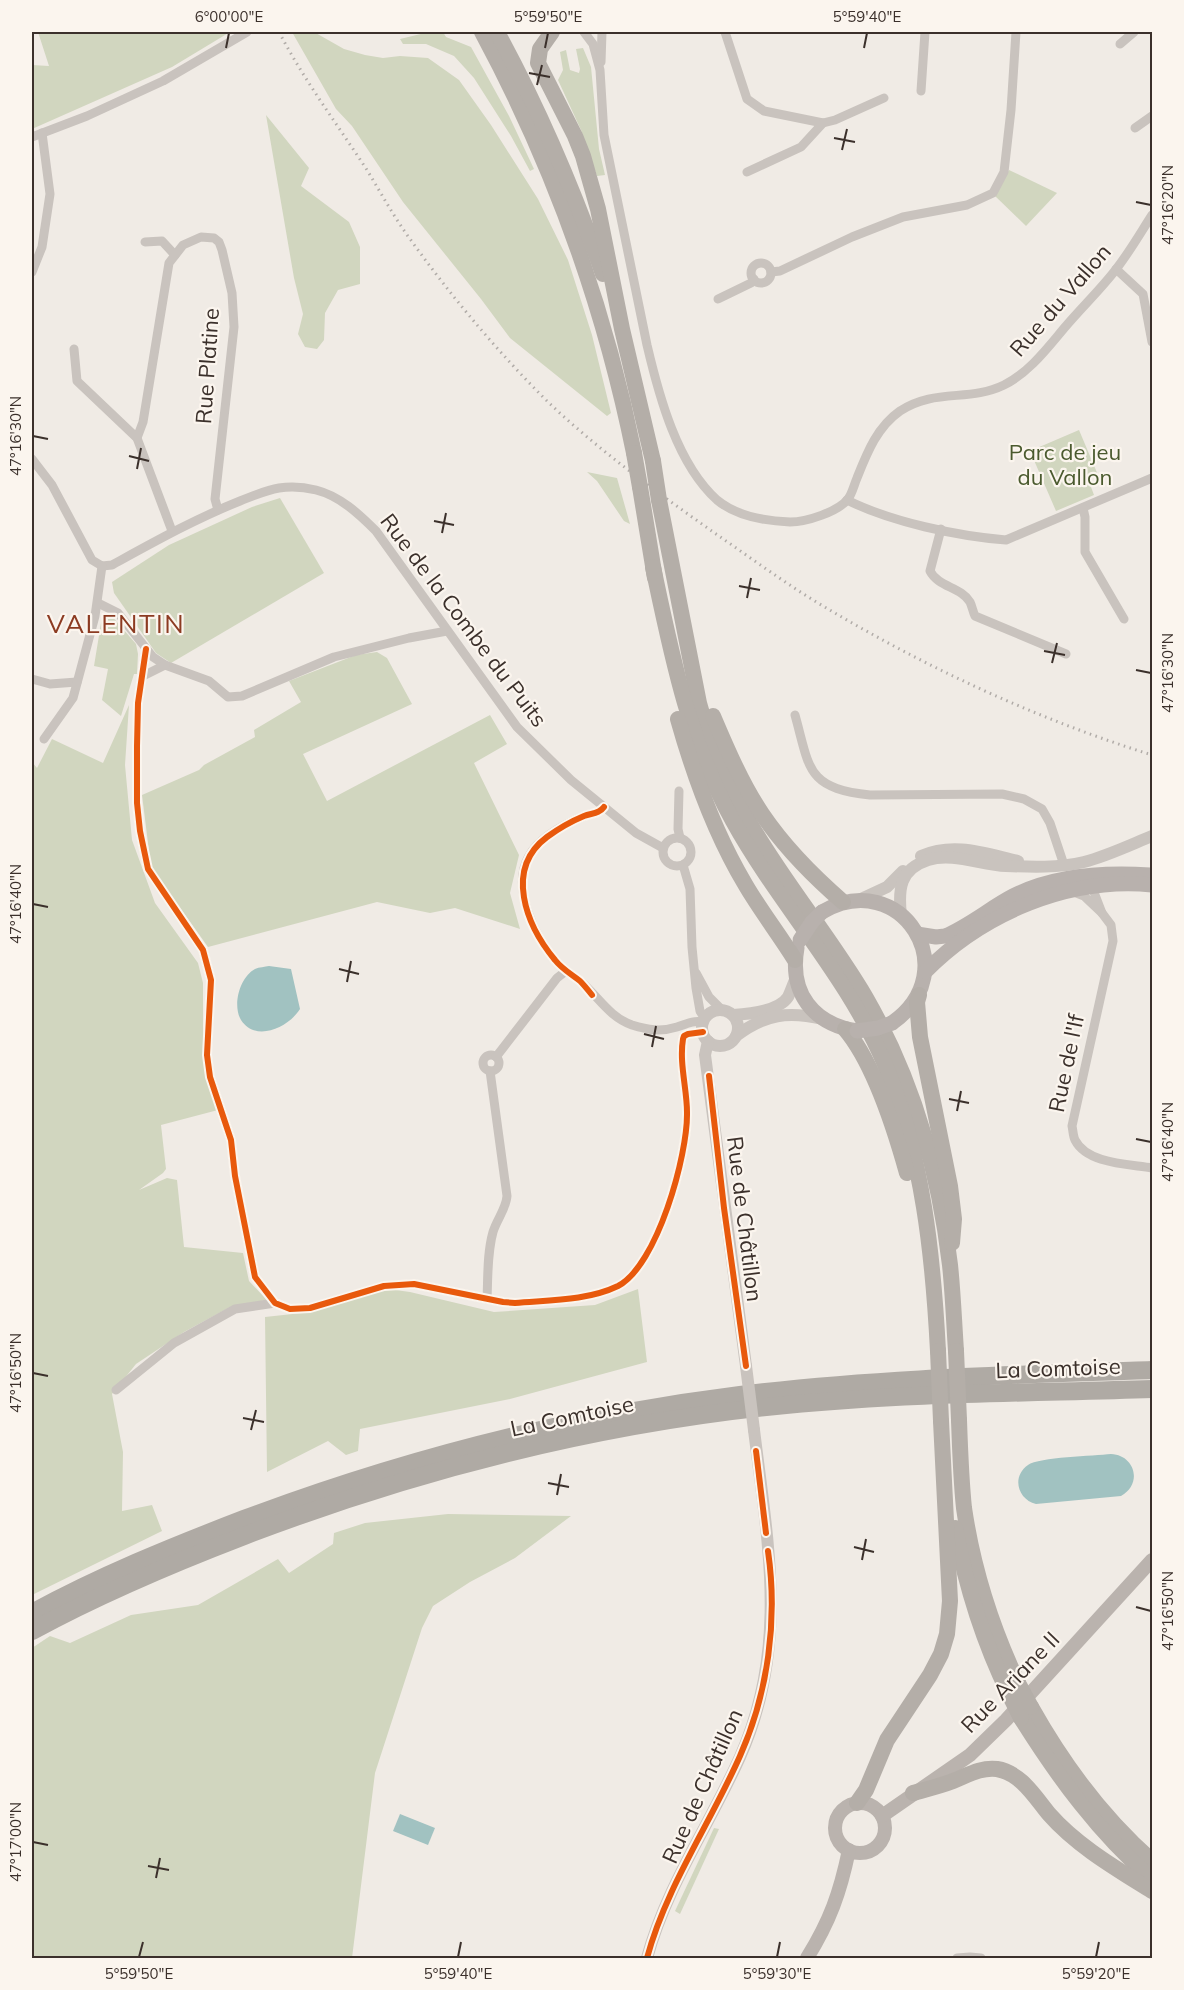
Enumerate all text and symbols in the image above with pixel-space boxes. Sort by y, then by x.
text: 6°00'00"E [195,7,263,26]
text: 5°59'50"E [514,7,582,26]
text: 5°59'40"E [833,7,901,26]
text: 47°16'20"N [1158,165,1177,245]
street label: Rue du Vallon [1003,238,1117,362]
street label: Rue Platine [189,307,225,425]
text: 47°16'30"N [6,396,25,476]
park label: Parc de jeu du Vallon [1009,438,1121,491]
street label: Rue de la Combe du Puits [375,508,553,732]
district label: VALENTIN [47,607,185,640]
text: 47°16'30"N [1158,633,1177,713]
text: 47°16'40"N [6,864,25,944]
street label: Rue de l'If [1042,1011,1090,1115]
text: 47°16'40"N [1158,1102,1177,1182]
street label: Rue de Châtillon [721,1135,769,1303]
text: 47°16'50"N [6,1333,25,1413]
street label: La Comtoise [995,1352,1121,1384]
street label: La Comtoise [508,1389,636,1443]
text: 47°16'50"N [1158,1571,1177,1651]
street label: Rue Ariane II [955,1625,1065,1739]
street label: Rue de Châtillon [655,1704,749,1868]
text: 47°17'00"N [6,1802,25,1882]
text: 5°59'50"E [105,1964,173,1983]
text: 5°59'40"E [424,1964,492,1983]
text: 5°59'30"E [743,1964,811,1983]
text: 5°59'20"E [1062,1964,1130,1983]

